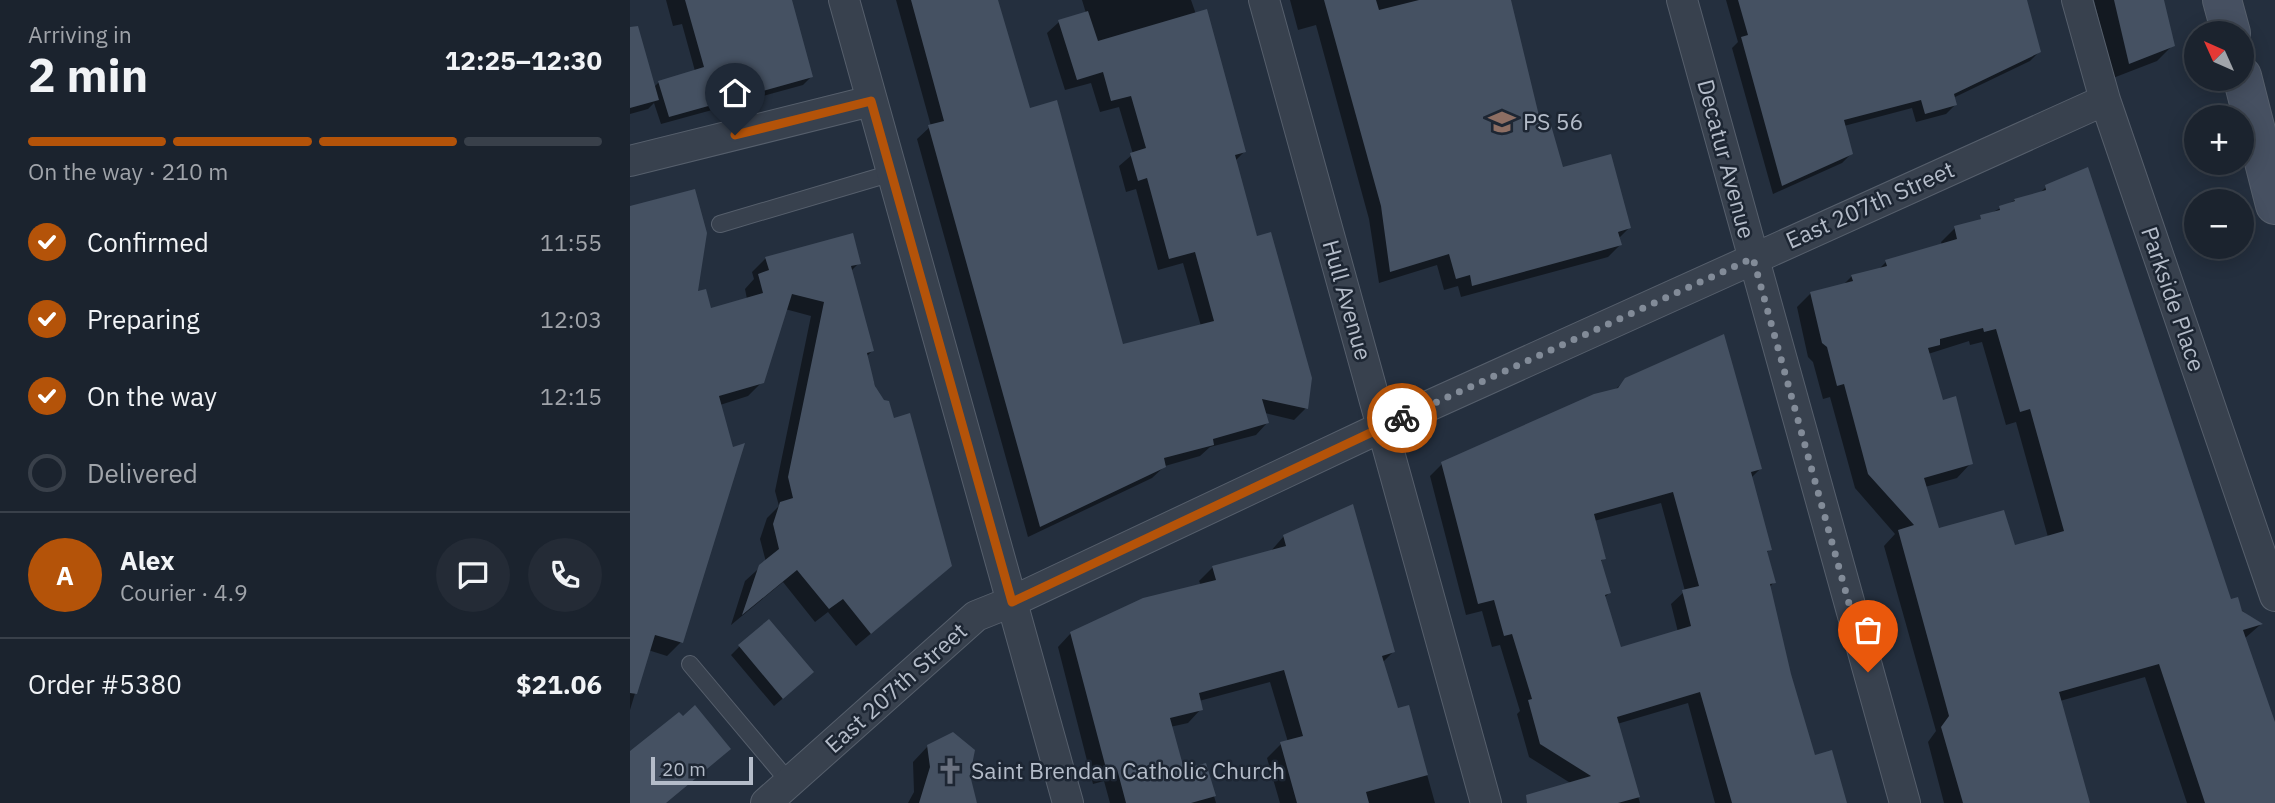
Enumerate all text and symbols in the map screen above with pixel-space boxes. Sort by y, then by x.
text: Arriving in [28,19,132,49]
north arrow [2184,21,2254,91]
map controls [2184,21,2254,259]
text: 12:25–12:30 [445,43,602,77]
text: 2 min [28,45,148,105]
pin [705,63,765,135]
icon: home [716,74,754,112]
street label: Decatur Avenue [1691,76,1763,242]
button: + [2184,105,2254,175]
place label: PS 56 [1523,106,1583,136]
school or university icon: PS 56 [1487,107,1517,137]
street label: East 207th Street [1781,154,1959,255]
text: On the way · 210 m [28,156,228,186]
button: − [2184,189,2254,259]
street label: Parkside Place [2135,222,2213,375]
icon: check [28,223,66,261]
text: Confirmed [87,225,209,259]
text: 11:55 [540,227,602,257]
street label: Hull Avenue [1316,236,1379,363]
icon: check [28,300,66,338]
text: Preparing [87,302,200,336]
text: 12:03 [540,304,602,334]
icon: check [28,377,66,415]
text: On the way [87,379,217,413]
text: 12:15 [540,381,602,411]
courier [1367,383,1437,453]
icon: bike [1383,399,1421,437]
text: Delivered [87,456,198,490]
button: chat [436,538,510,612]
button: phone [528,538,602,612]
text: Alex [120,543,174,577]
text: A [56,558,74,592]
text: Courier · 4.9 [120,577,248,607]
pin [1838,600,1898,672]
icon: bag [1849,611,1887,649]
street label: East 207th Street [818,615,973,759]
text: Order #5380 [28,667,182,701]
text: $21.06 [516,667,602,701]
scale bar [651,754,752,786]
place label: Saint Brendan Catholic Church [971,755,1285,785]
church icon: Saint Brendan Catholic Church [935,756,965,786]
text: 20 m [662,757,706,781]

